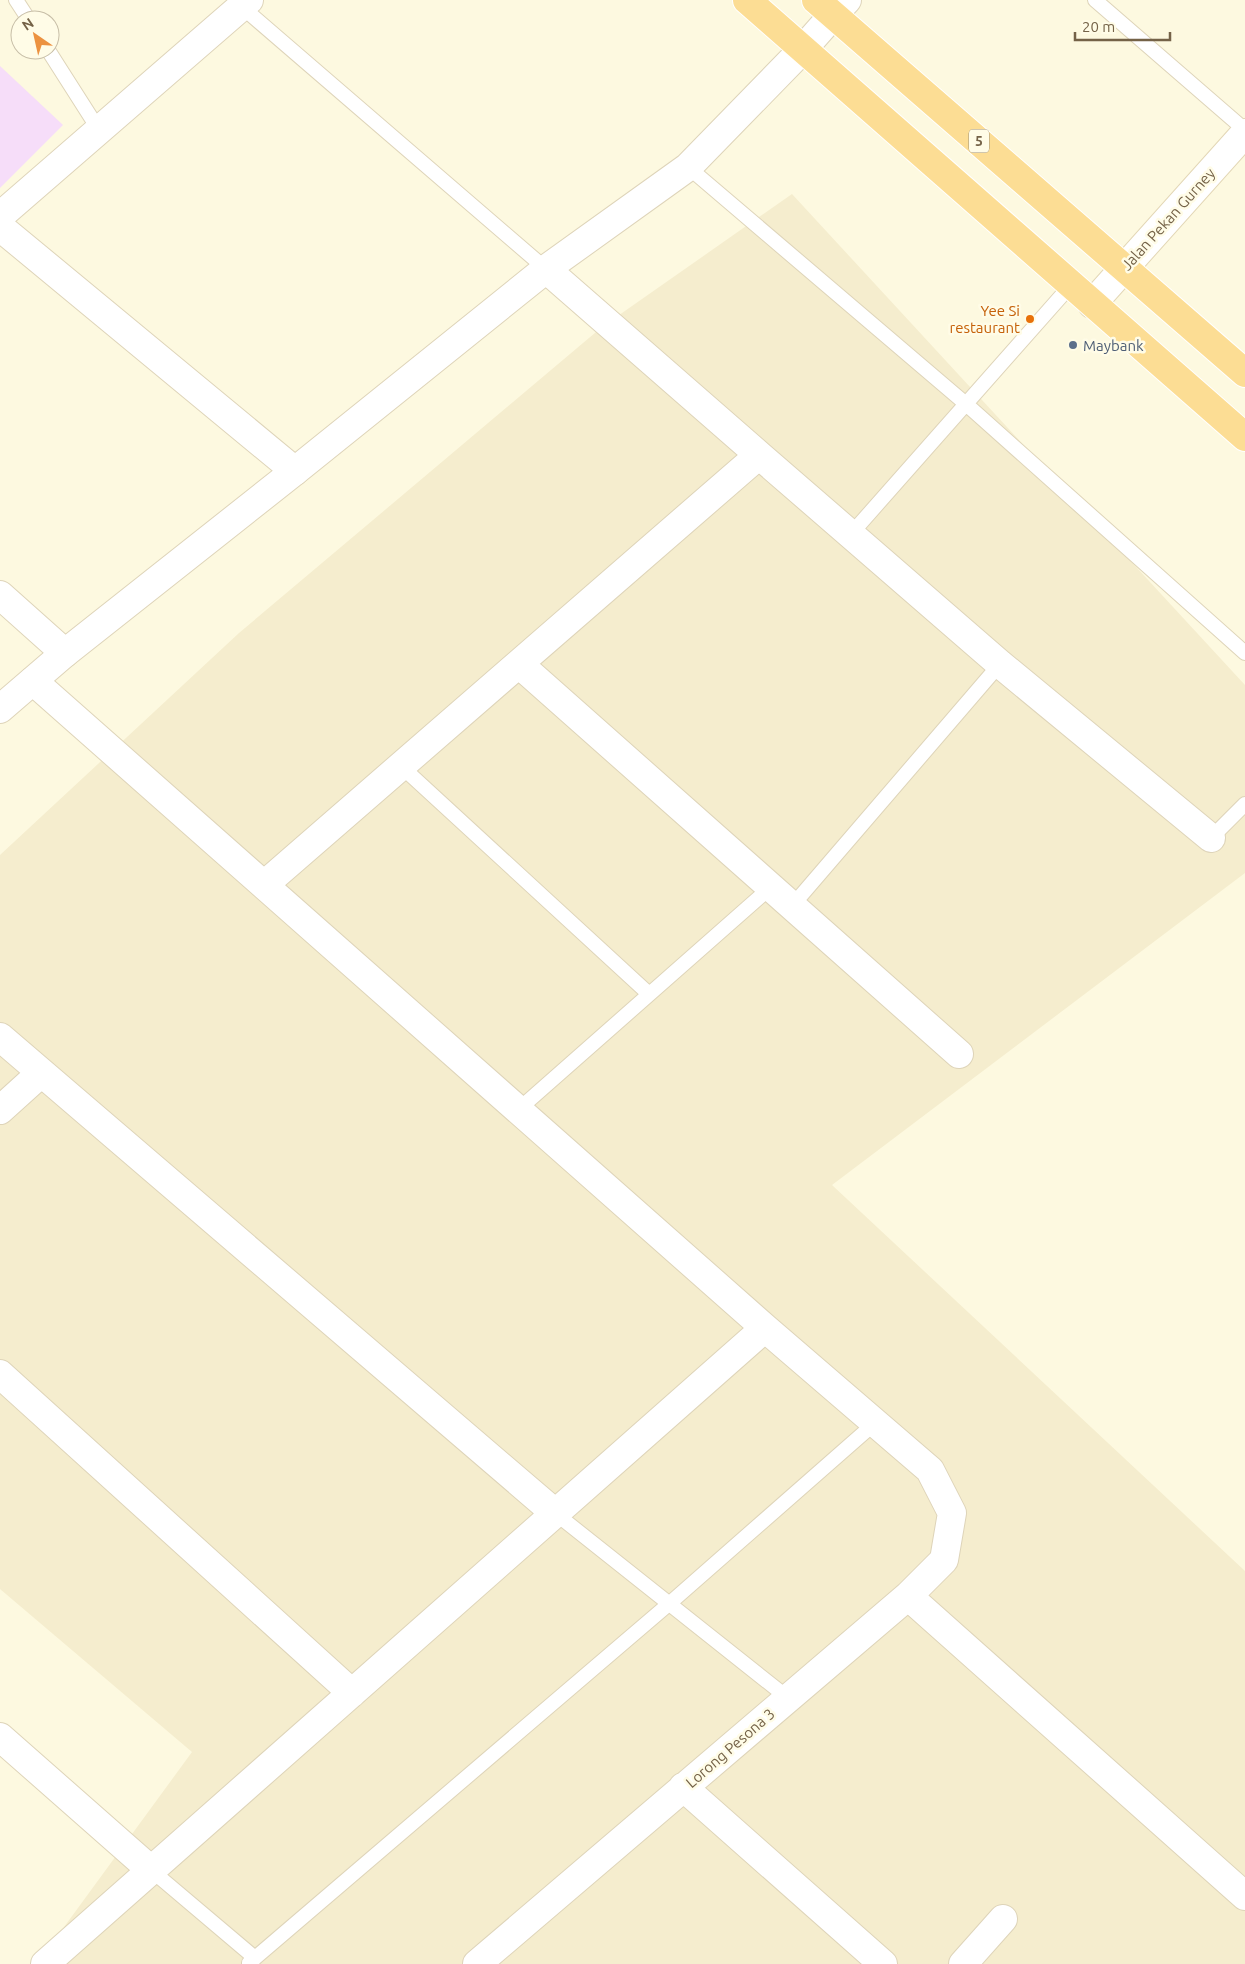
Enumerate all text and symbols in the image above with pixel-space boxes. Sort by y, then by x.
north arrow [10,10,60,60]
scale bar [1075,10,1170,42]
text: N [19,15,37,34]
text: 20 m [1082,18,1115,35]
road number: 5 [969,130,989,152]
street label: Jalan Pekan Gurney [1118,165,1218,273]
place label: Yee Si restaurant [950,302,1020,336]
marker: Yee Si restaurant [1024,313,1036,325]
place label: Maybank [1083,337,1144,354]
marker: Maybank [1067,339,1079,351]
street label: Lorong Pesona 3 [682,1705,778,1791]

